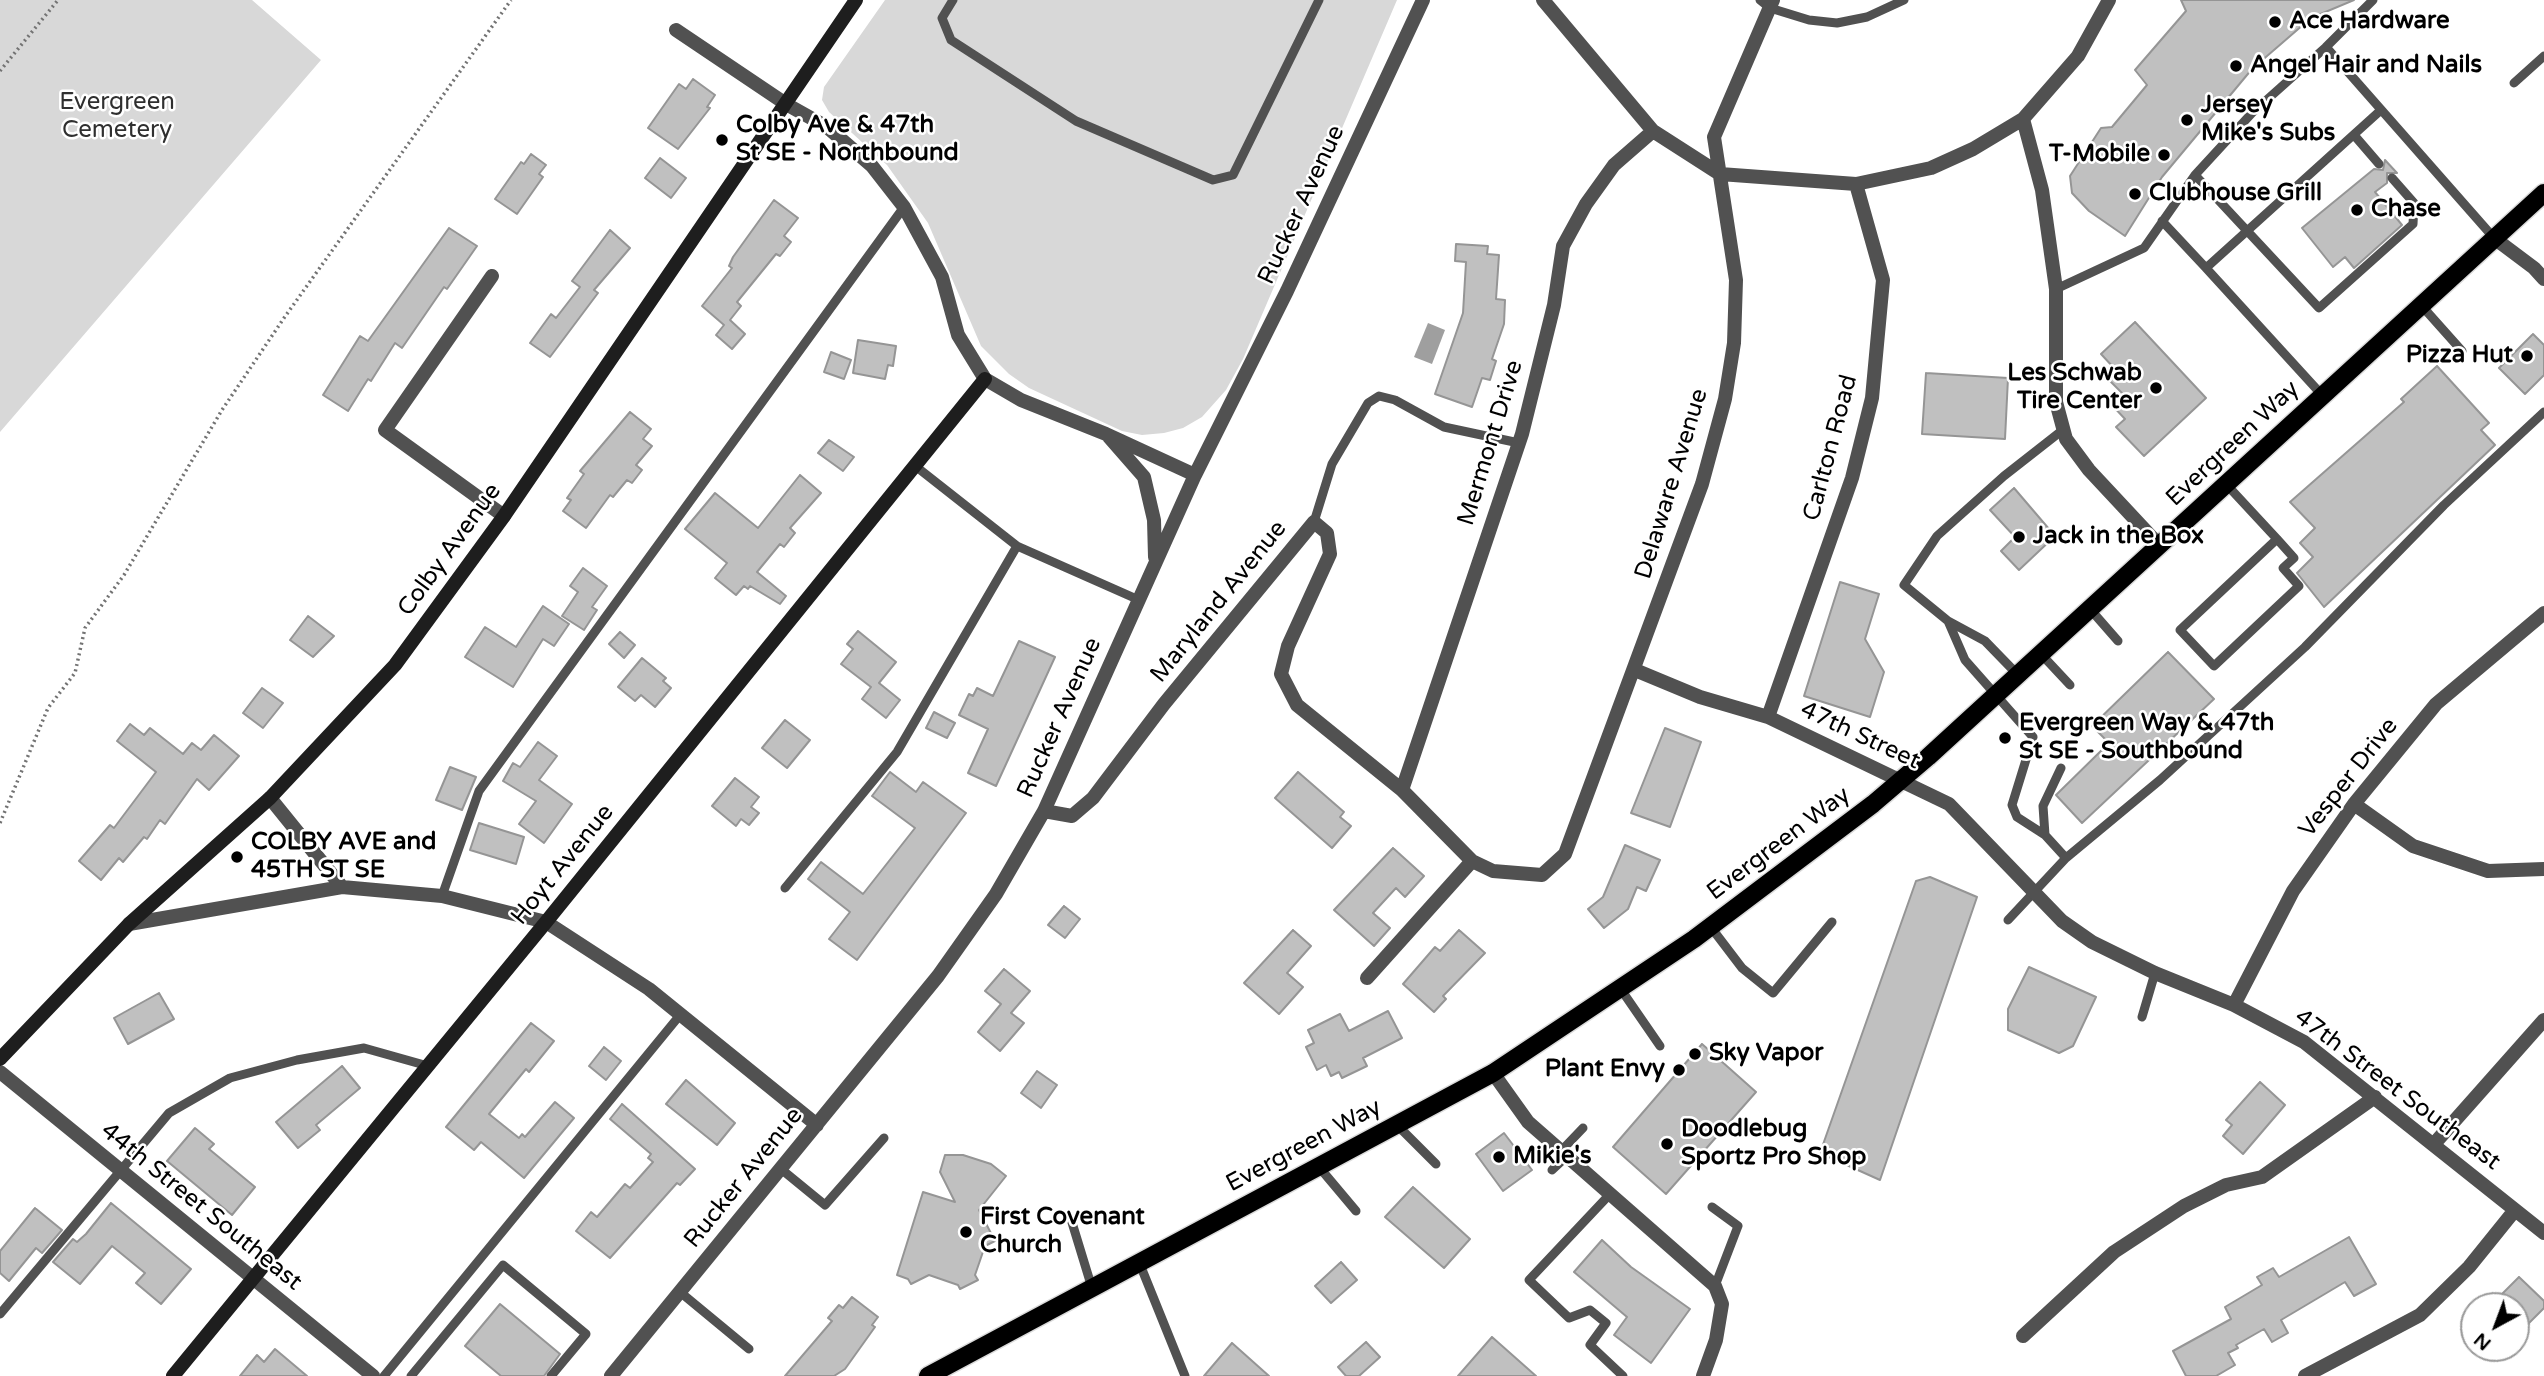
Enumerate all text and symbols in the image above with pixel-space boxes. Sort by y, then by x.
place label: Ace Hardware [2289,8,2449,36]
marker: Ace Hardware [2267,14,2283,30]
place label: Angel Hair and Nails [2250,52,2482,80]
marker: Angel Hair and Nails [2228,58,2244,74]
park label: Evergreen Cemetery [59,89,175,145]
place label: Jersey Mike's Subs [2201,92,2335,148]
place label: Colby Ave & 47th St SE - Northbound [736,112,959,168]
marker: Jersey Mike's Subs [2179,112,2195,128]
street label: Rucker Avenue [1253,121,1351,289]
marker: Colby Ave & 47th St SE - Northbound [714,132,730,148]
place label: T-Mobile [2049,141,2150,169]
marker: T-Mobile [2156,147,2172,163]
place label: Clubhouse Grill [2149,180,2322,208]
marker: Clubhouse Grill [2127,186,2143,202]
place label: Chase [2371,196,2441,224]
marker: Chase [2349,202,2365,218]
place label: Pizza Hut [2406,342,2513,370]
marker: Pizza Hut [2519,348,2535,364]
street label: Mermont Drive [1452,357,1530,529]
place label: Les Schwab Tire Center [2007,360,2142,416]
street label: Carlton Road [1798,372,1864,524]
street label: Evergreen Way [2161,375,2305,513]
marker: Les Schwab Tire Center [2148,380,2164,396]
street label: Delaware Avenue [1629,385,1715,583]
street label: Colby Avenue [392,478,508,622]
street label: Maryland Avenue [1145,515,1293,689]
place label: Jack in the Box [2033,523,2204,551]
marker: Jack in the Box [2011,529,2027,545]
street label: Rucker Avenue [1012,633,1108,803]
street label: 47th Street [1796,696,1924,776]
place label: Evergreen Way & 47th St SE - Southbound [2019,710,2274,766]
street label: Vesper Drive [2293,713,2405,843]
marker: Evergreen Way & 47th St SE - Southbound [1997,730,2013,746]
street label: Evergreen Way [1702,781,1856,907]
street label: Hoyt Avenue [506,799,620,931]
place label: COLBY AVE and 45TH ST SE [251,829,436,885]
marker: COLBY AVE and 45TH ST SE [229,849,245,865]
street label: 47th Street Southeast [2288,1003,2506,1177]
place label: Sky Vapor [1709,1040,1824,1068]
marker: Sky Vapor [1687,1046,1703,1062]
place label: Plant Envy [1545,1056,1665,1084]
marker: Plant Envy [1671,1062,1687,1078]
street label: Evergreen Way [1222,1093,1386,1199]
street label: Rucker Avenue [679,1102,809,1254]
place label: Doodlebug Sportz Pro Shop [1681,1116,1866,1172]
street label: 44th Street Southeast [95,1117,307,1297]
marker: Doodlebug Sportz Pro Shop [1659,1136,1675,1152]
place label: Mikie's [1513,1143,1591,1171]
marker: Mikie's [1491,1149,1507,1165]
place label: First Covenant Church [980,1204,1145,1260]
marker: First Covenant Church [958,1224,974,1240]
north arrow [2460,1292,2530,1362]
text: N [2470,1328,2496,1355]

